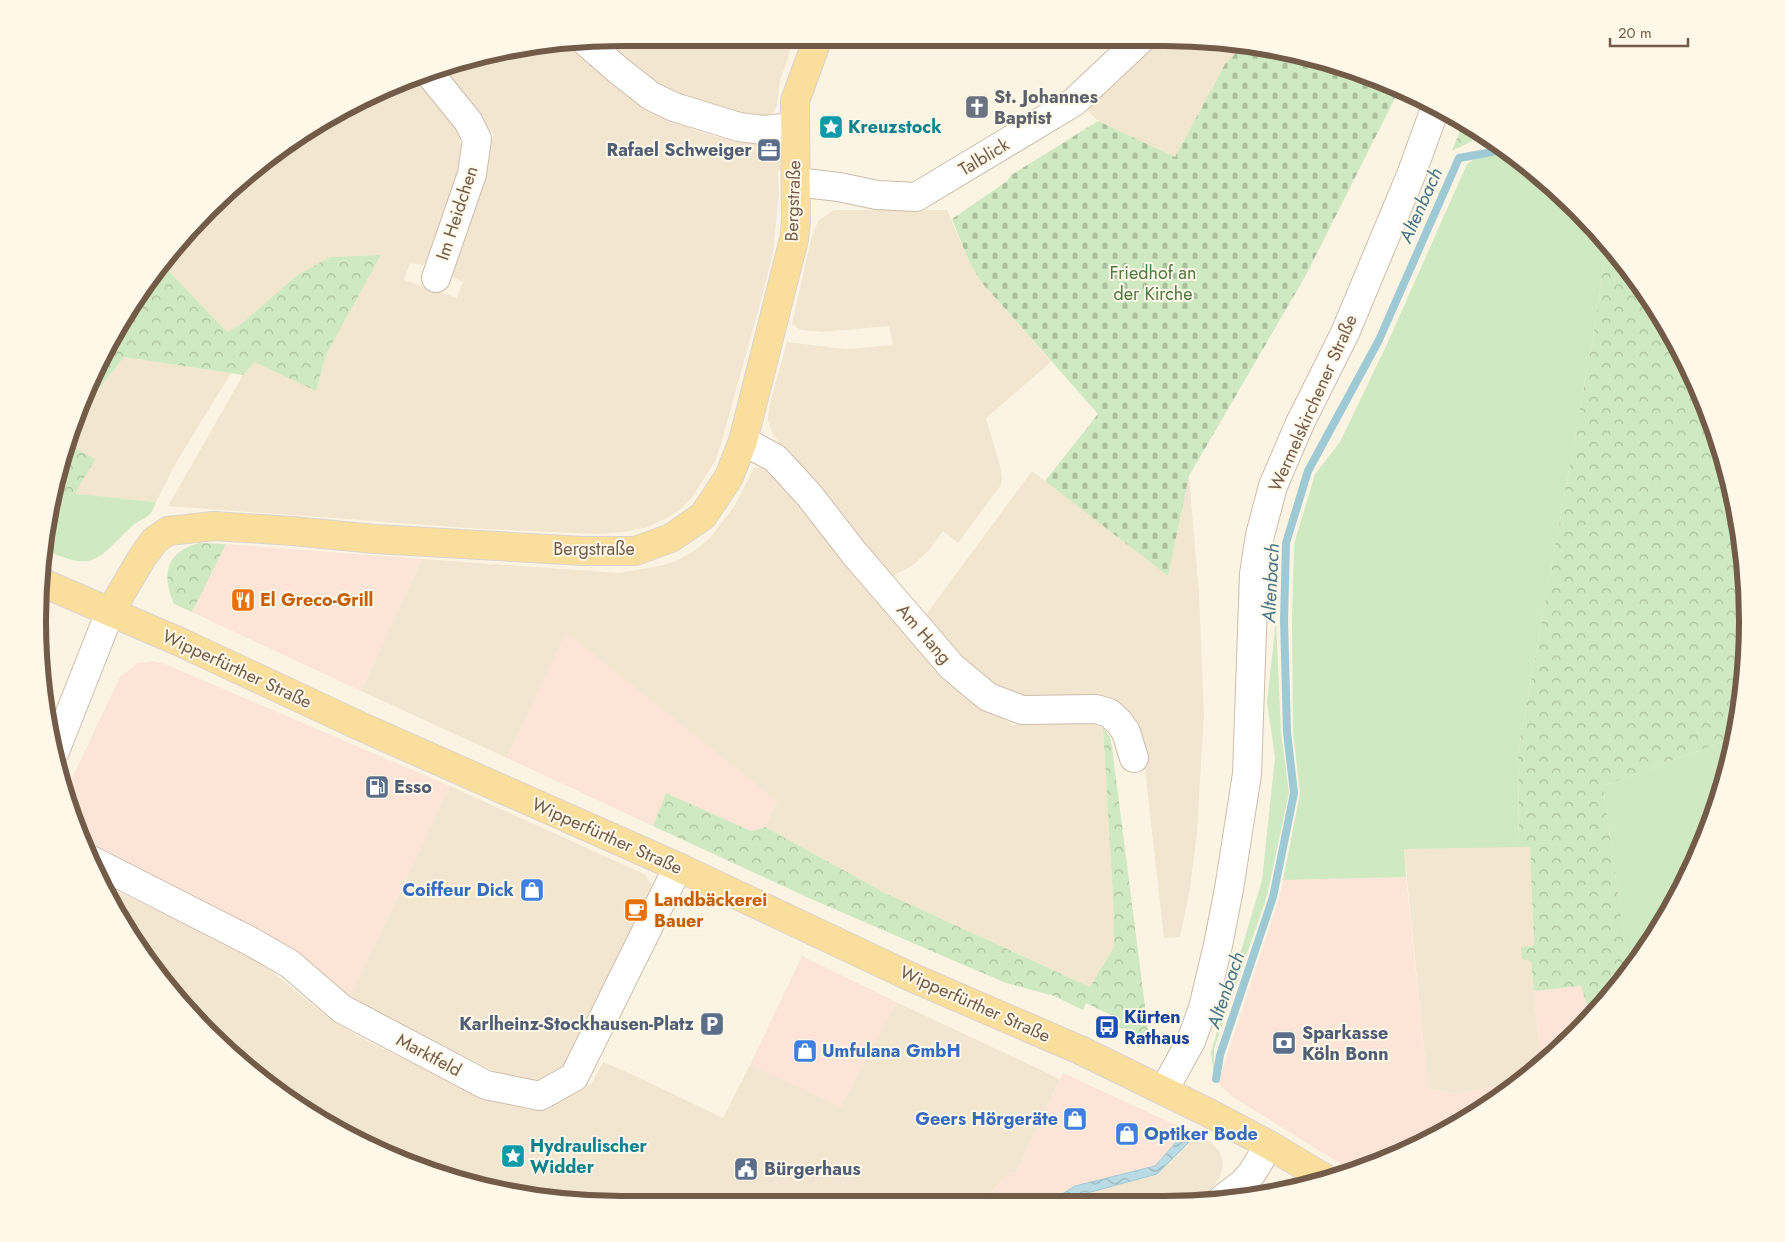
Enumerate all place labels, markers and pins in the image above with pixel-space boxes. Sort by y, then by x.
place label: St. Johannes Baptist [994,84,1098,131]
church icon: St. Johannes Baptist [964,94,990,120]
place icon: Kreuzstock [818,114,844,140]
place label: Kreuzstock [848,114,942,140]
place label: Rafael Schweiger [606,137,753,163]
office icon: Rafael Schweiger [756,137,782,163]
restaurant icon: El Greco-Grill [230,587,256,613]
place label: El Greco-Grill [260,587,373,613]
fuel station icon: Esso [364,774,390,800]
place label: Esso [394,774,432,800]
place label: Coiffeur Dick [403,877,515,903]
shop icon: Coiffeur Dick [519,877,545,903]
place label: Landbäckerei Bauer [654,887,767,934]
cafe icon: Landbäckerei Bauer [623,897,649,923]
place label: Kürten Rathaus [1124,1004,1190,1051]
place label: Karlheinz-Stockhausen-Platz [459,1011,695,1037]
parking icon: Karlheinz-Stockhausen-Platz [699,1011,725,1037]
bus stop icon: Kürten Rathaus [1094,1014,1120,1040]
place label: Sparkasse Köln Bonn [1302,1020,1389,1067]
bank icon: Sparkasse Köln Bonn [1271,1030,1297,1056]
shop icon: Umfulana GmbH [792,1038,818,1064]
place label: Umfulana GmbH [822,1038,961,1064]
place label: Geers Hörgeräte [915,1106,1058,1132]
shop icon: Geers Hörgeräte [1062,1106,1088,1132]
shop icon: Optiker Bode [1114,1121,1140,1147]
place label: Optiker Bode [1144,1121,1258,1147]
place label: Hydraulischer Widder [530,1133,648,1180]
place icon: Hydraulischer Widder [500,1143,526,1169]
public building icon: Bürgerhaus [733,1156,759,1182]
place label: Bürgerhaus [764,1156,861,1182]

